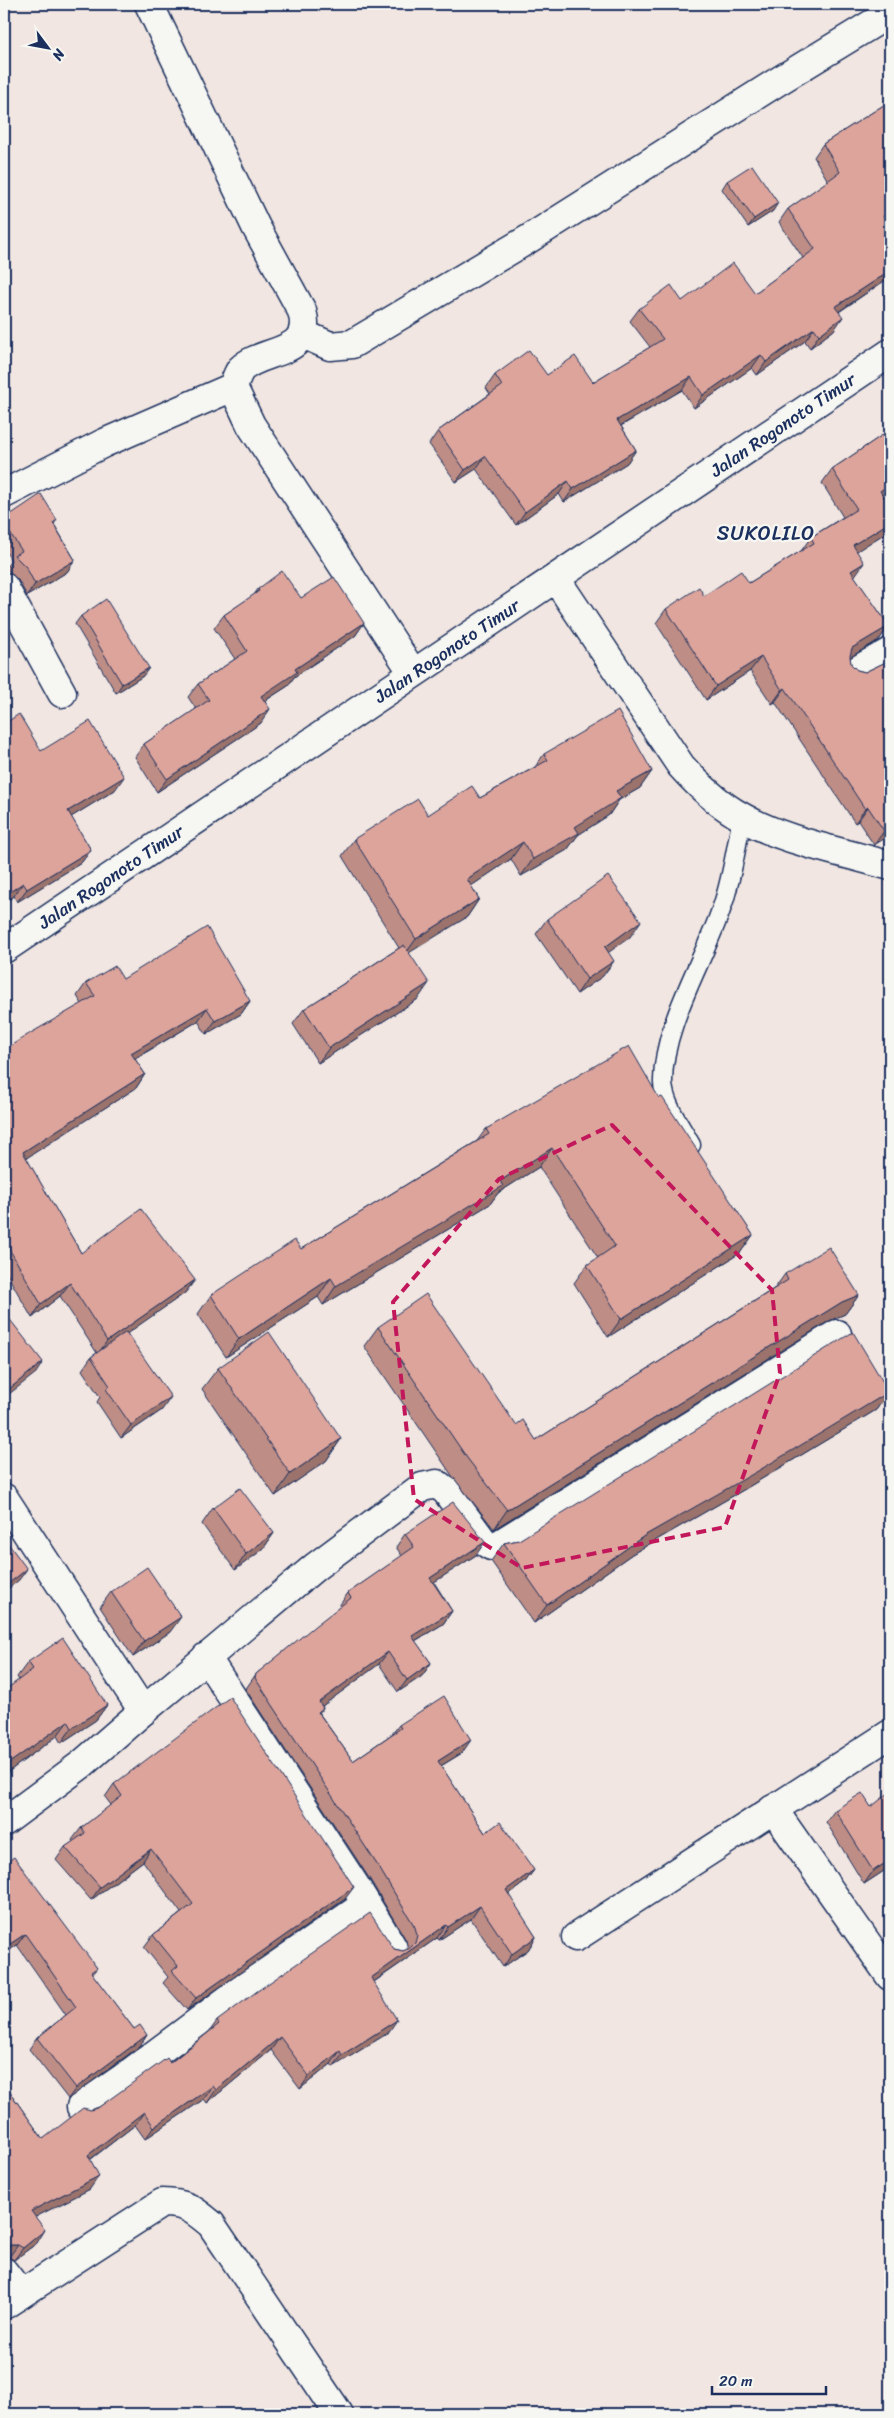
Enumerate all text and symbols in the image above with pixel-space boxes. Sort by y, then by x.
north arrow [22,22,72,72]
text: N [45,43,72,66]
street label: Jalan Rogonoto Timur [703,363,864,486]
district label: SUKOLILO [717,516,815,551]
street label: Jalan Rogonoto Timur [367,589,528,712]
street label: Jalan Rogonoto Timur [31,815,192,938]
scale bar [712,2363,825,2395]
text: 20 m [719,2368,753,2394]

